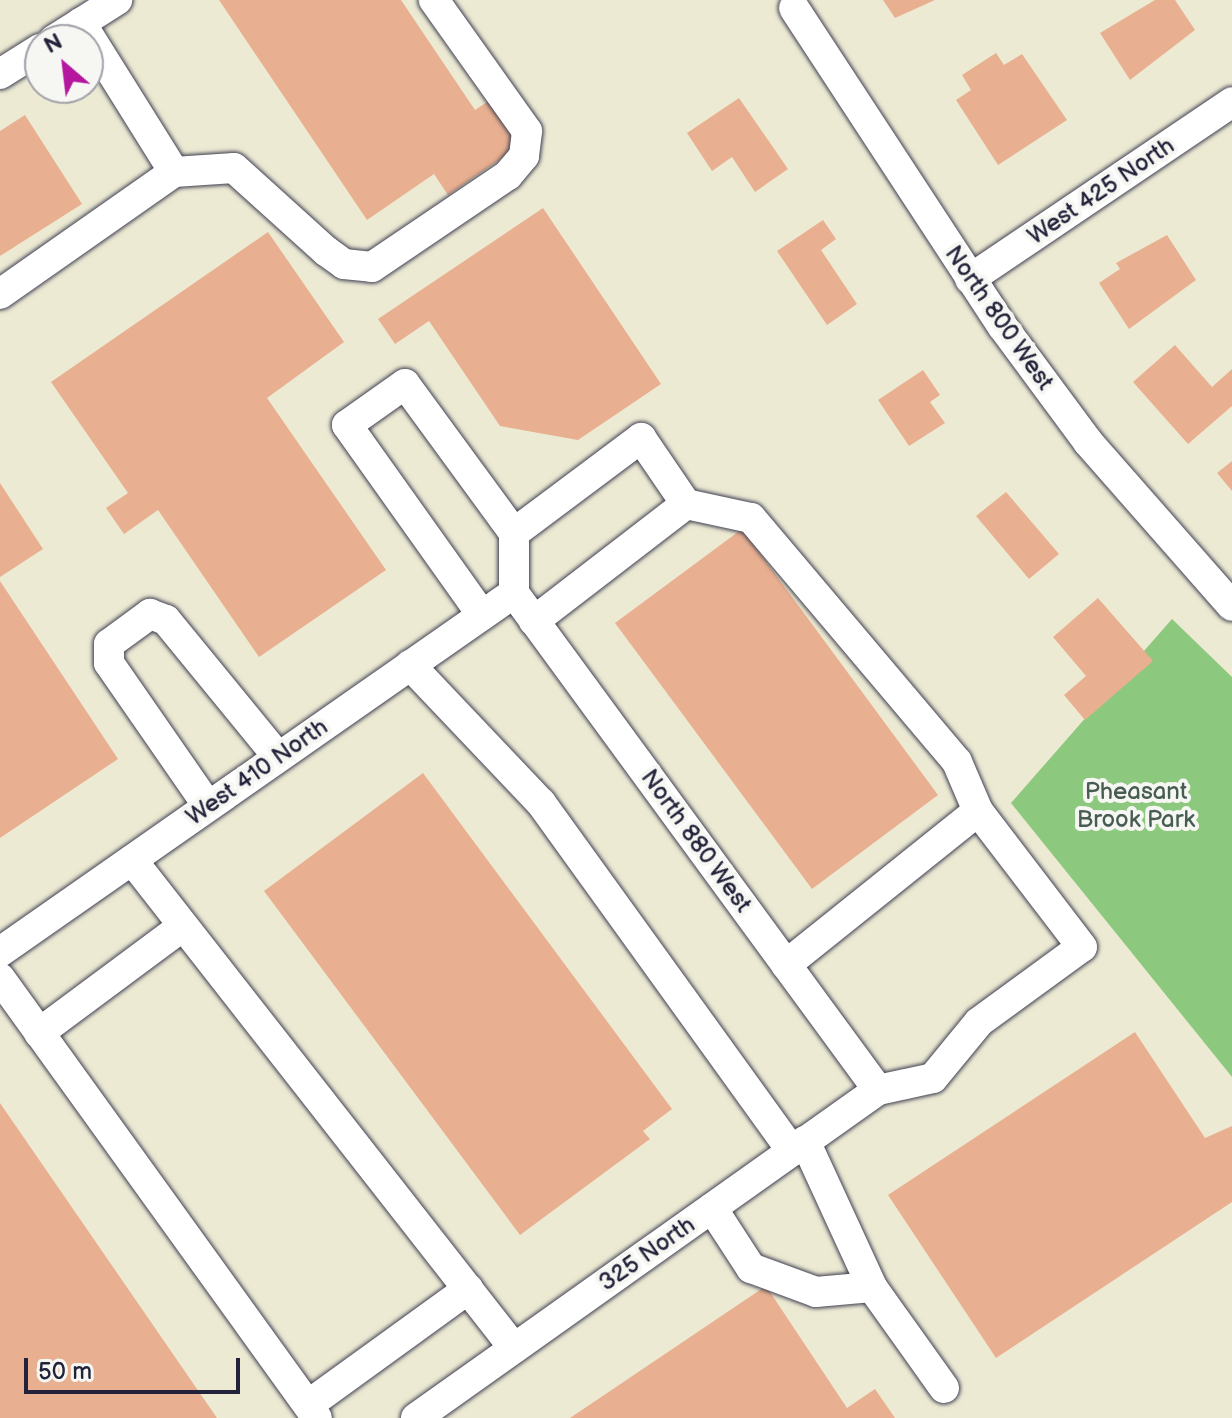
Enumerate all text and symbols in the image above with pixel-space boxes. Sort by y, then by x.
north arrow [24,24,104,104]
text: N [40,28,67,60]
street label: West 425 North [1022,131,1180,251]
street label: North 800 West [938,240,1060,396]
street label: West 410 North [181,713,333,831]
street label: North 880 West [634,764,758,918]
park label: Pheasant Brook Park [1077,778,1195,834]
street label: 325 North [594,1211,700,1297]
scale bar [28,1342,244,1392]
text: 50 m [38,1357,92,1386]

